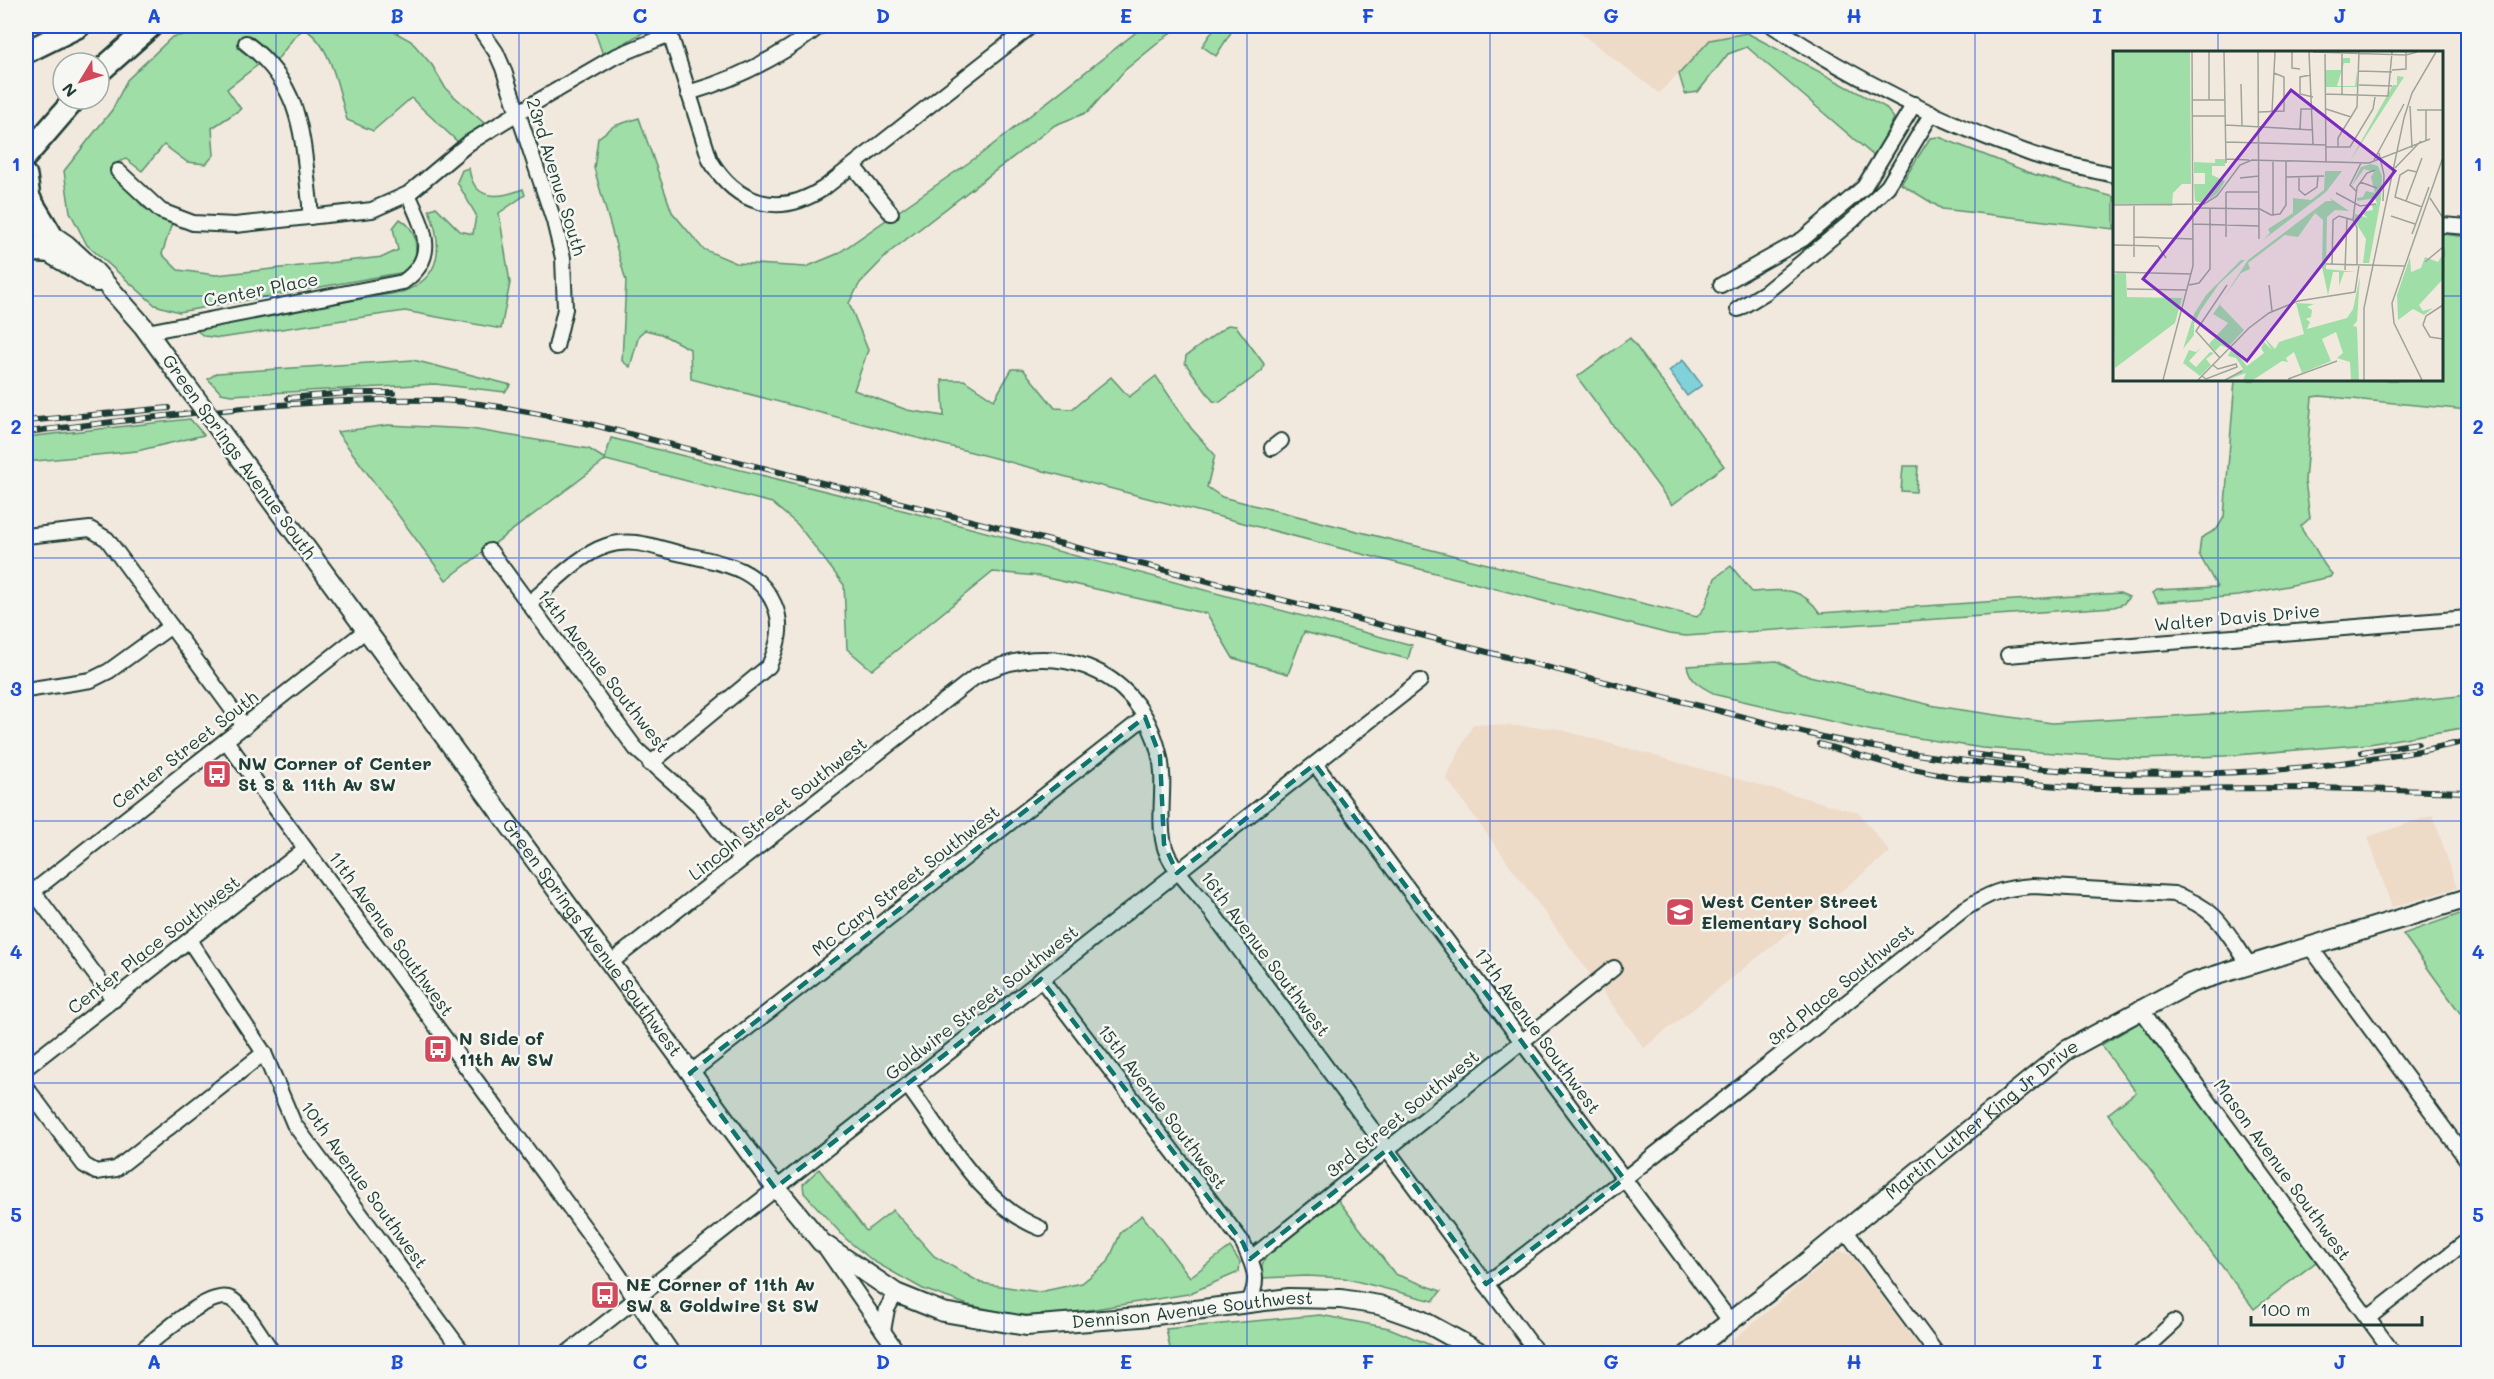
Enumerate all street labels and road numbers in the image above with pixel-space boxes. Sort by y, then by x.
street label: 23rd Avenue South [522,95,592,258]
street label: Center Place [201,266,320,312]
street label: Green Springs Avenue South [157,349,322,564]
street label: 14th Avenue Southwest [532,584,675,757]
street label: Walter Davis Drive [2153,598,2321,636]
street label: Center Street South [106,684,263,814]
street label: Lincoln Street Southwest [683,731,871,885]
street label: Mc Cary Street Southwest [806,799,1004,961]
street label: Green Springs Avenue Southwest [497,813,688,1061]
street label: 11th Avenue Southwest [324,846,460,1021]
street label: 16th Avenue Southwest [1196,866,1336,1041]
street label: Center Place Southwest [62,869,245,1019]
street label: 3rd Place Southwest [1762,918,1918,1051]
street label: Goldwire Street Southwest [880,919,1083,1085]
street label: 17th Avenue Southwest [1469,942,1606,1119]
street label: 15th Avenue Southwest [1093,1019,1233,1194]
street label: Martin Luther King Jr Drive [1880,1033,2082,1204]
street label: 3rd Street Southwest [1321,1044,1484,1182]
street label: Mason Avenue Southwest [2209,1074,2357,1265]
street label: 10th Avenue Southwest [296,1096,434,1273]
street label: Dennison Avenue Southwest [1071,1285,1313,1333]

